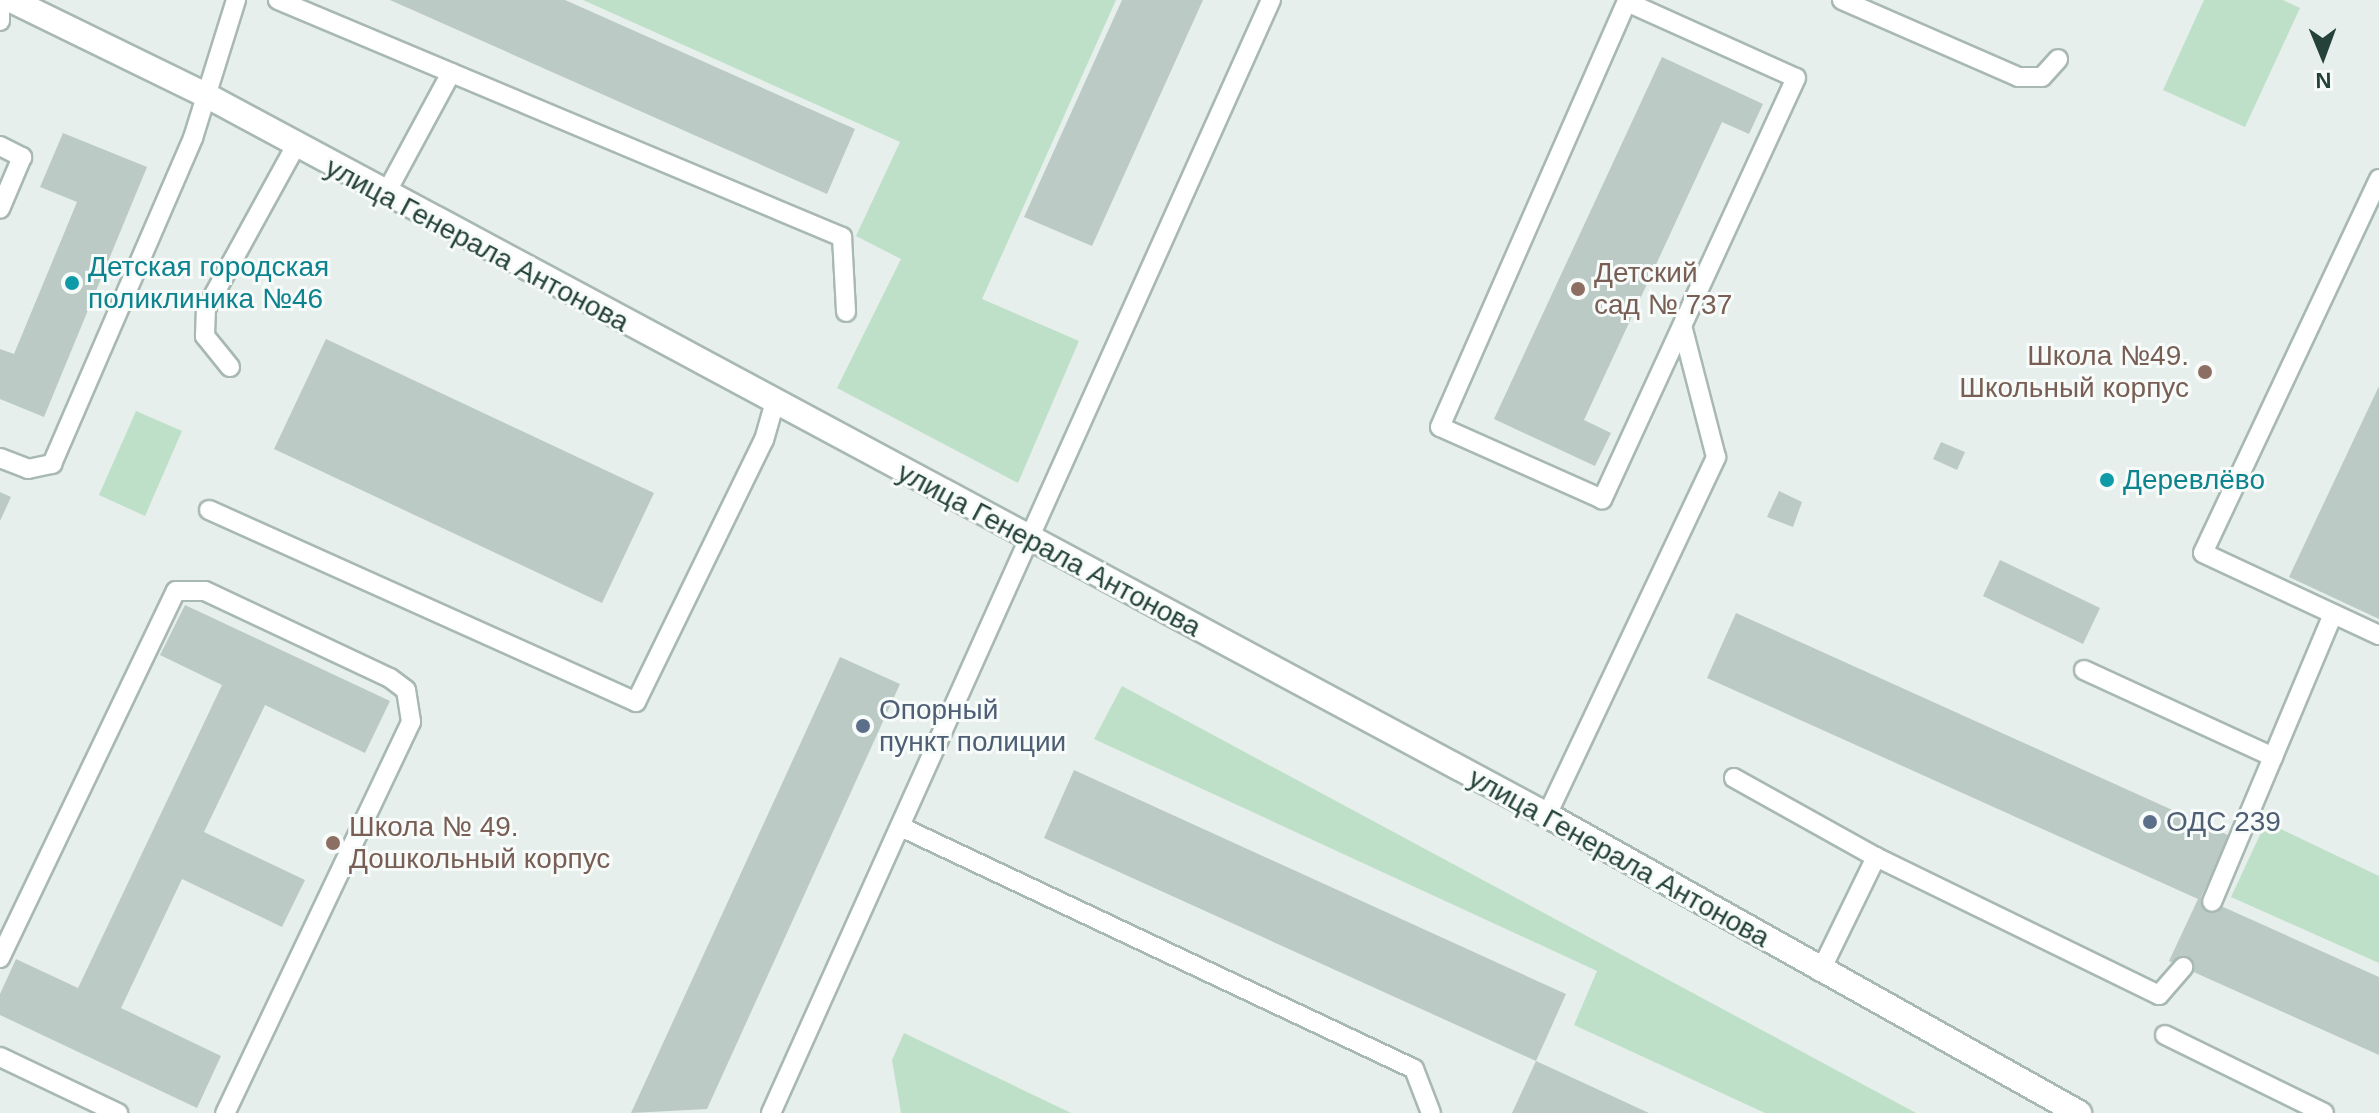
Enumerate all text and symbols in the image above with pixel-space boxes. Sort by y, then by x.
north arrow [2283,16,2363,96]
text: N [2315,68,2332,93]
street label: улица Генерала Антонова [320,151,634,339]
place label: Детская городская поликлиника №46 [88,250,329,316]
place label: Детский сад № 737 [1594,256,1732,322]
marker: Детская городская поликлиника №46 [63,274,81,292]
marker: Детский сад № 737 [1569,280,1587,298]
place label: Школа №49. Школьный корпус [1959,339,2189,405]
marker: Школа №49. Школьный корпус [2196,363,2214,381]
street label: улица Генерала Антонова [892,456,1206,644]
place label: Деревлёво [2123,463,2265,497]
marker: Деревлёво [2098,471,2116,489]
place label: Опорный пункт полиции [879,693,1066,759]
marker: Опорный пункт полиции [854,717,872,735]
street label: улица Генерала Антонова [1463,761,1775,955]
place label: ОДС 239 [2166,805,2281,839]
place label: Школа № 49. Дошкольный корпус [349,810,610,876]
marker: ОДС 239 [2141,813,2159,831]
marker: Школа № 49. Дошкольный корпус [324,834,342,852]

